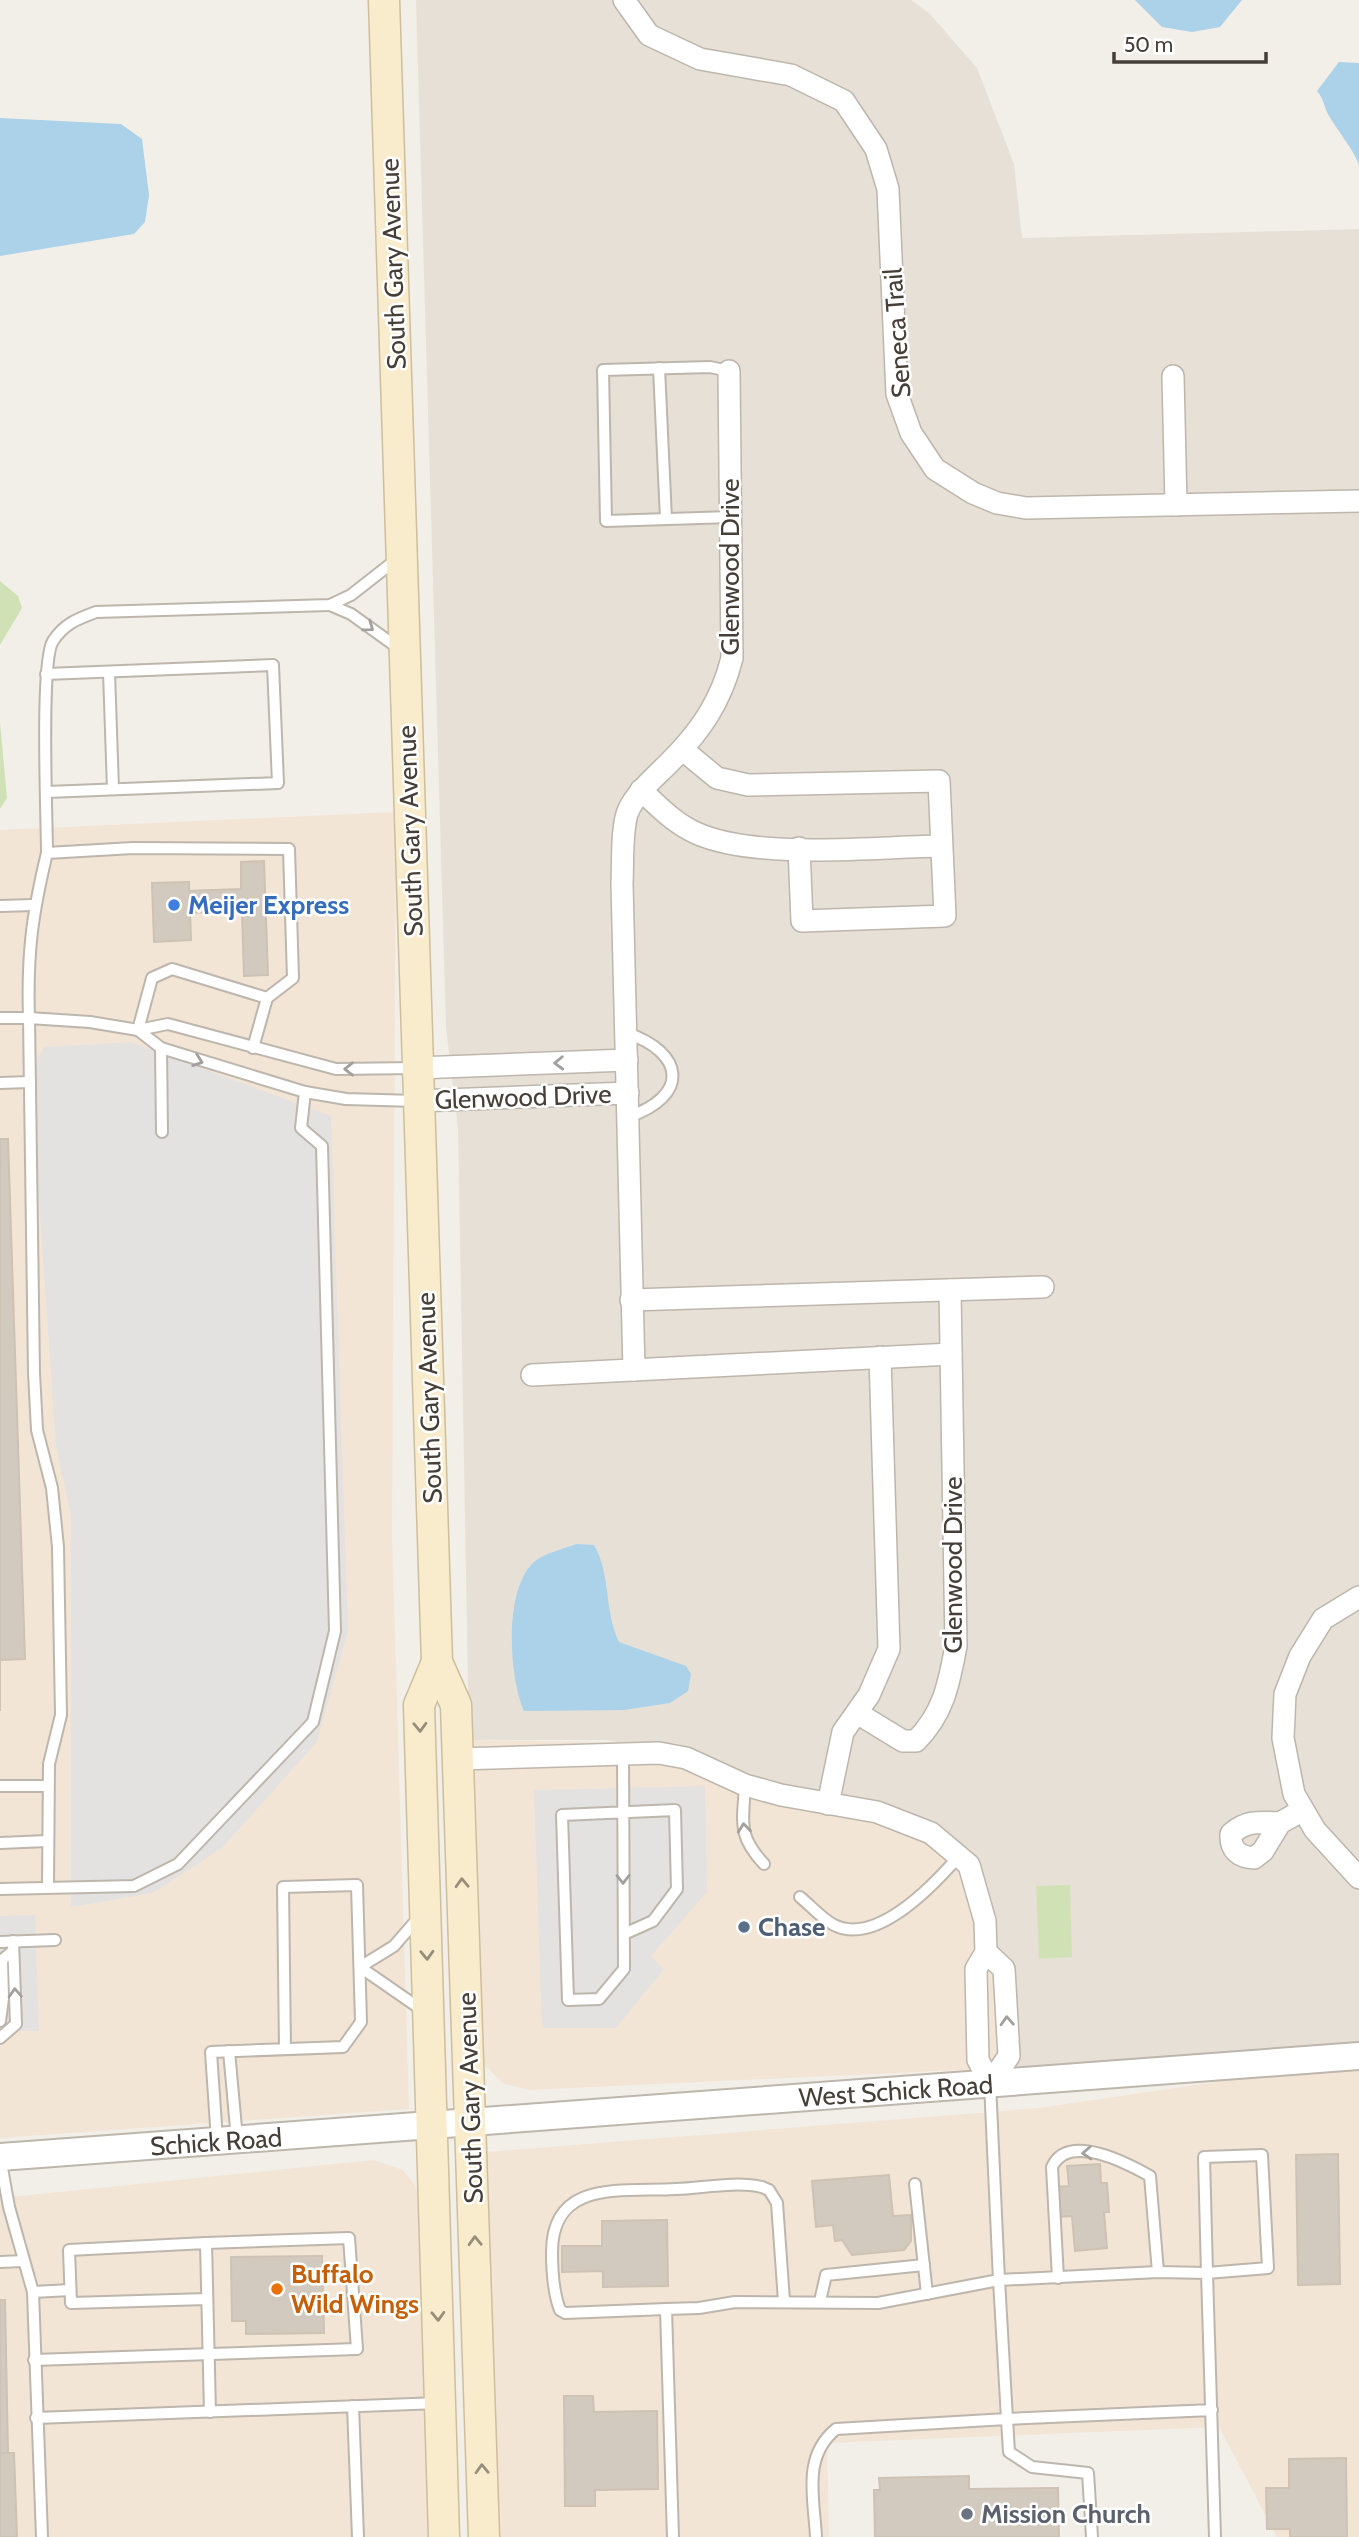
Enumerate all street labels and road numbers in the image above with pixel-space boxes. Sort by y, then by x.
street label: South Gary Avenue [373,158,413,370]
street label: Seneca Trail [876,267,918,399]
street label: Glenwood Drive [714,479,746,655]
street label: South Gary Avenue [390,725,430,937]
street label: Glenwood Drive [434,1078,612,1116]
street label: South Gary Avenue [409,1292,449,1504]
street label: Glenwood Drive [937,1477,969,1653]
street label: South Gary Avenue [450,1992,490,2204]
street label: West Schick Road [798,2068,994,2114]
street label: Schick Road [149,2121,283,2163]

